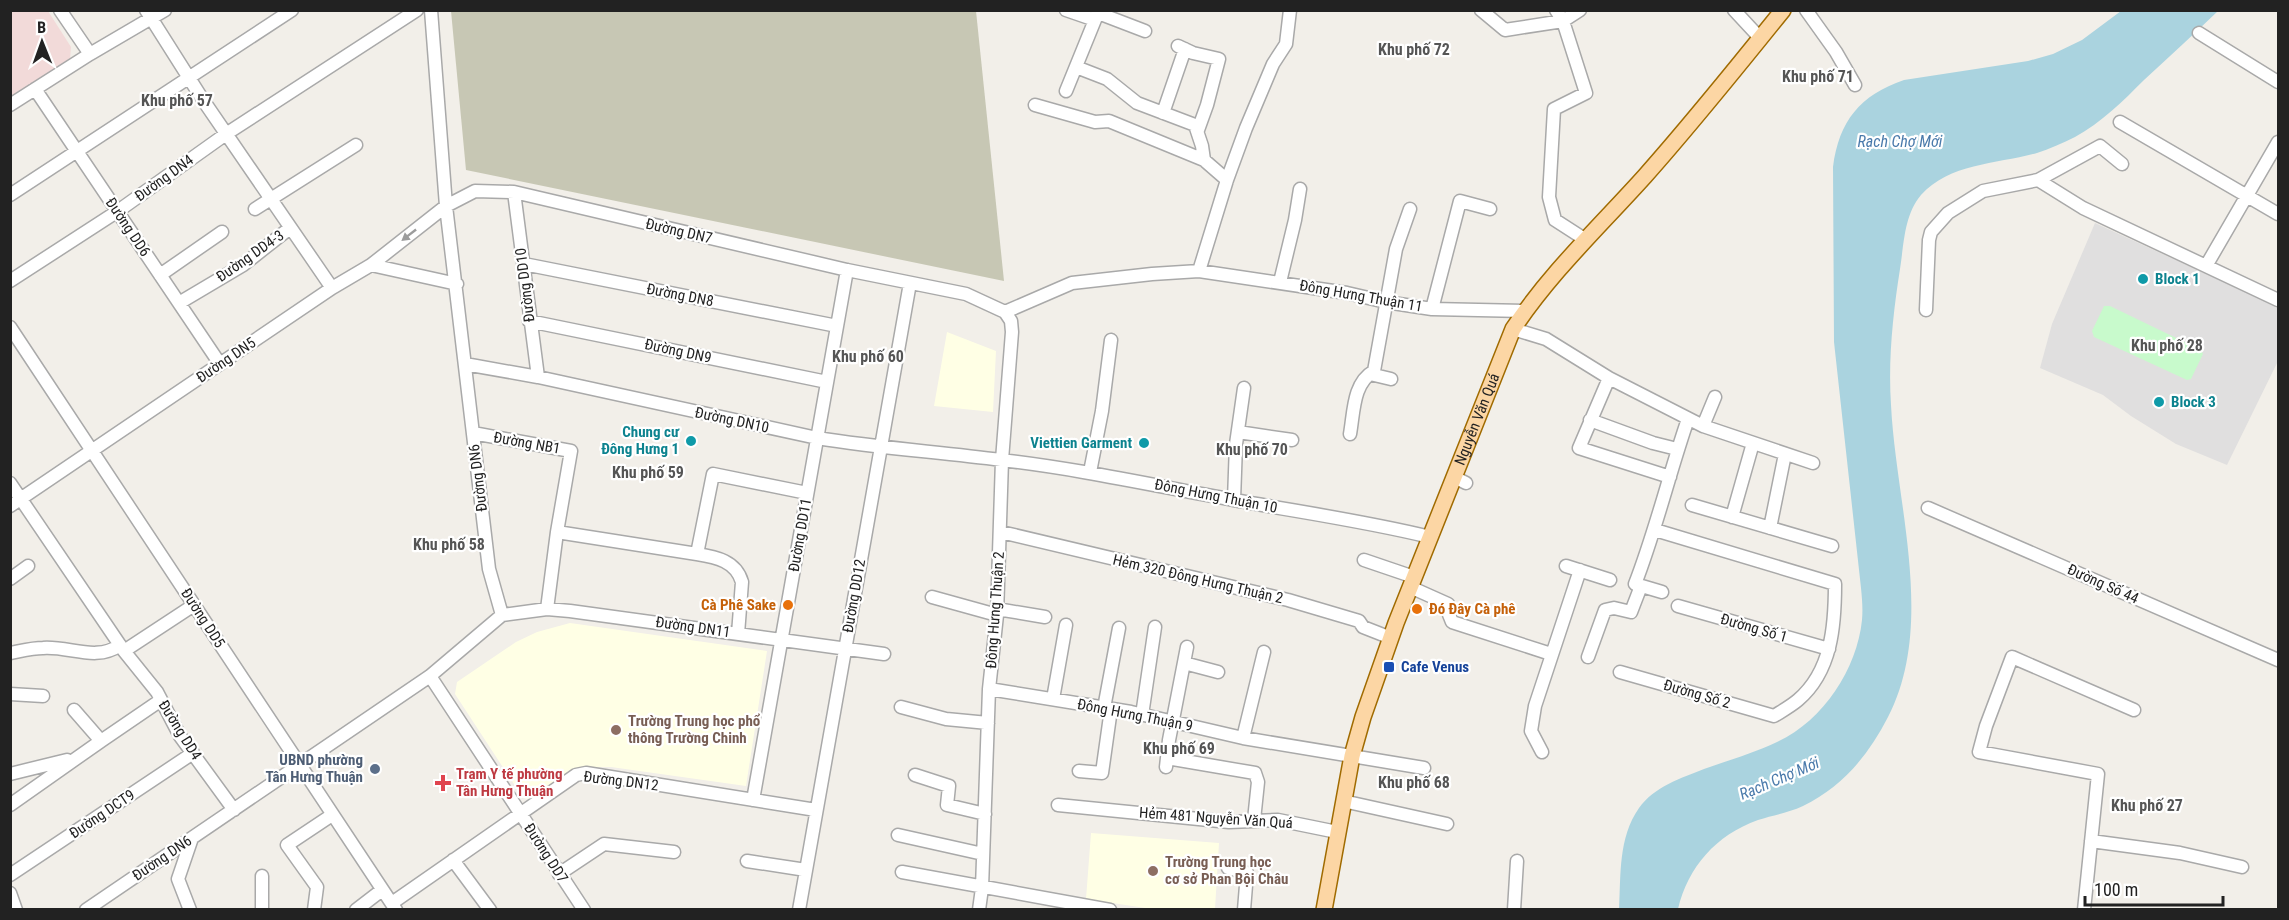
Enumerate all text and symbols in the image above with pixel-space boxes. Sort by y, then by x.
north arrow [12,12,72,72]
text: B [37,18,46,37]
district label: Khu phố 72 [1378,40,1450,59]
district label: Khu phố 71 [1782,67,1854,86]
district label: Khu phố 57 [141,91,213,110]
water label: Rạch Chợ Mới [1858,132,1943,151]
street label: Đường DN4 [131,151,197,205]
street label: Đường DD6 [102,194,154,260]
street label: Đường DN7 [644,215,714,247]
street label: Đường DD4-3 [213,226,287,286]
one-way arrow [401,229,416,241]
street label: Đường DD10 [512,247,538,323]
place label: Block 1 [2155,270,2200,288]
marker: Block 1 [2136,272,2150,286]
street label: Đông Hưng Thuận 11 [1298,276,1424,316]
street label: Đường DN8 [645,280,715,310]
street label: Đường DN5 [193,334,259,386]
street label: Đường DN9 [643,335,713,367]
district label: Khu phố 28 [2131,336,2203,355]
district label: Khu phố 60 [832,347,904,366]
street label: Nguyễn Văn Quá [1451,371,1503,468]
place label: Block 3 [2171,393,2216,411]
marker: Block 3 [2152,395,2166,409]
street label: Đường DN10 [693,403,771,437]
place label: Chung cư Đông Hưng 1 [601,423,680,458]
street label: Đường NB1 [492,428,562,458]
marker: Chung cư Đông Hưng 1 [684,434,698,448]
place label: Viettien Garment [1030,434,1132,452]
marker: Viettien Garment [1137,436,1151,450]
district label: Khu phố 70 [1216,440,1288,459]
street label: Đường DN6 [465,443,491,513]
district label: Khu phố 59 [612,463,684,482]
street label: Đông Hưng Thuận 10 [1153,475,1279,517]
street label: Đường DD11 [785,497,815,573]
district label: Khu phố 58 [413,535,485,554]
street label: Đông Hưng Thuận 2 [982,551,1008,669]
street label: Hẻm 320 Đông Hưng Thuận 2 [1111,551,1285,607]
street label: Đường DD12 [839,558,869,634]
street label: Đường Số 44 [2065,560,2141,608]
street label: Đường DD5 [177,585,229,651]
place label: Cà Phê Sake [701,596,776,614]
marker: Cà Phê Sake [781,598,795,612]
place label: Đó Đây Cà phê [1429,600,1515,618]
marker: Đó Đây Cà phê [1410,602,1424,616]
street label: Đường Số 1 [1718,610,1790,646]
street label: Đường DN11 [654,613,732,641]
place label: Cafe Venus [1401,658,1469,676]
marker: Cafe Venus [1382,660,1396,674]
street label: Đường Số 2 [1661,676,1733,712]
street label: Đông Hưng Thuận 9 [1076,695,1194,735]
street label: Đường DD4 [155,697,205,763]
place label: Trường Trung học phổ thông Trường Chinh [628,712,761,747]
marker: Trường Trung học phổ thông Trường Chinh [609,723,623,737]
district label: Khu phố 69 [1143,739,1215,758]
place label: UBND phường Tân Hưng Thuận [266,751,363,786]
water label: Rạch Chợ Mới [1736,753,1822,804]
marker: UBND phường Tân Hưng Thuận [368,762,382,776]
place label: Trạm Y tế phường Tân Hưng Thuận [456,765,562,800]
street label: Đường DN12 [583,767,659,795]
district label: Khu phố 68 [1378,773,1450,792]
marker: Trạm Y tế phường Tân Hưng Thuận [434,774,452,792]
street label: Đường DCT9 [66,786,138,842]
district label: Khu phố 27 [2111,796,2183,815]
street label: Hẻm 481 Nguyễn Văn Quá [1139,804,1293,832]
street label: Đường DD7 [520,820,572,886]
street label: Đường DN6 [129,832,195,884]
place label: Trường Trung học cơ sở Phan Bội Châu [1165,853,1288,888]
marker: Trường Trung học cơ sở Phan Bội Châu [1146,864,1160,878]
scale bar [2085,869,2223,907]
text: 100 m [2094,879,2138,900]

